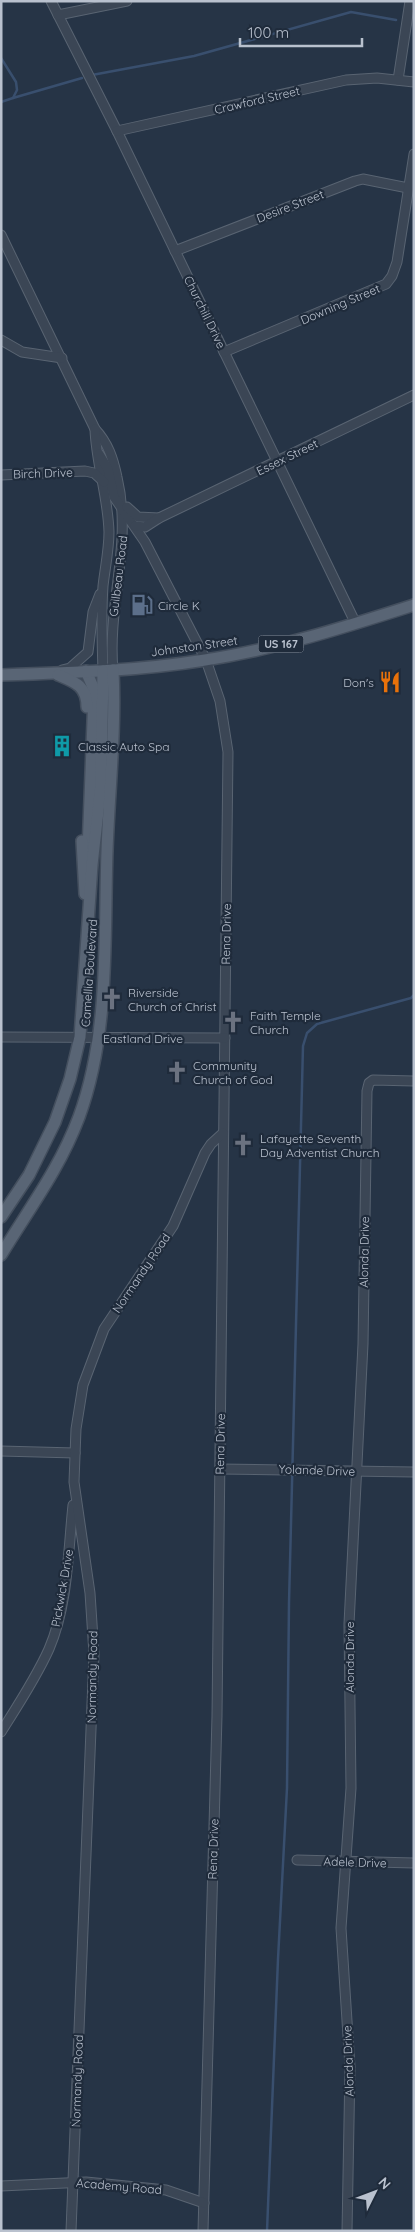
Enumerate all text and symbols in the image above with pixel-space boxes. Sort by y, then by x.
scale bar [240,15,362,47]
text: 100 m [248,23,289,42]
street label: Crawford Street [213,83,301,117]
street label: Desire Street [254,186,326,226]
street label: Churchill Drive [181,273,229,351]
street label: Downing Street [298,280,382,328]
street label: Essex Street [254,436,320,478]
street label: Birch Drive [13,464,73,482]
street label: Guilbeau Road [106,535,130,617]
fuel station icon: Circle K [129,592,155,618]
place label: Circle K [158,598,200,613]
street label: Johnston Street [150,632,238,660]
road number: US 167 [258,636,304,652]
restaurant icon: Don's [377,669,403,695]
place label: Don's [343,675,374,690]
building icon: Classic Auto Spa [49,733,75,759]
place label: Classic Auto Spa [78,739,169,754]
street label: Rena Drive [218,903,234,965]
street label: Camellia Boulevard [78,919,100,1027]
place label: Riverside Church of Christ [128,985,217,1014]
church icon: Riverside Church of Christ [99,986,125,1012]
place label: Faith Temple Church [250,1008,321,1037]
church icon: Faith Temple Church [220,1009,246,1035]
street label: Eastland Drive [103,1031,183,1046]
place label: Community Church of God [193,1058,273,1087]
church icon: Community Church of God [164,1059,190,1085]
place label: Lafayette Seventh Day Adventist Church [260,1131,380,1160]
church icon: Lafayette Seventh Day Adventist Church [230,1132,256,1158]
street label: Alonda Drive [356,1216,372,1288]
street label: Normandy Road [109,1230,173,1316]
street label: Rena Drive [212,1413,228,1475]
street label: Yolande Drive [278,1461,356,1479]
street label: Pickwick Drive [48,1548,76,1628]
street label: Alonda Drive [342,1621,357,1693]
street label: Normandy Road [84,1630,100,1724]
street label: Rena Drive [204,1818,222,1880]
street label: Adele Drive [323,1853,387,1871]
street label: Alonda Drive [339,2025,357,2097]
street label: Normandy Road [68,2034,86,2128]
north arrow [350,2167,400,2217]
text: N [375,2173,395,2193]
street label: Academy Road [75,2175,163,2197]

